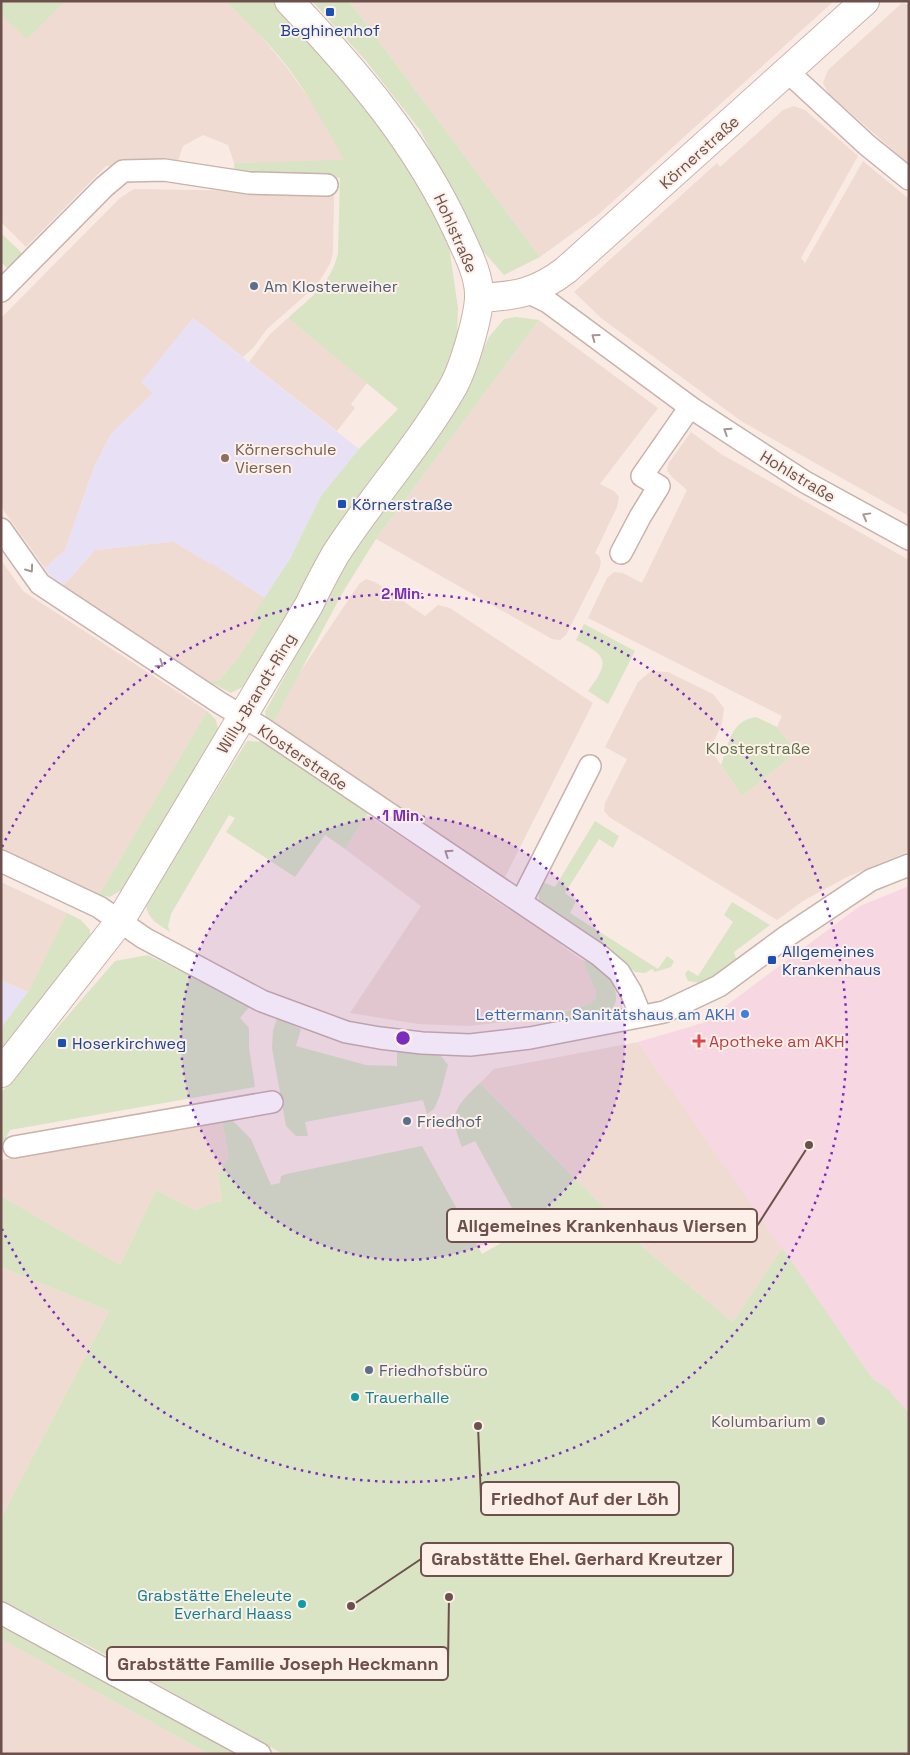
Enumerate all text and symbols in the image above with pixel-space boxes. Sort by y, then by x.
marker: Beghinenhof [324,6,336,18]
place label: Beghinenhof [280,20,380,41]
street label: Körnerstraße [655,111,744,194]
street label: Hohlstraße [429,190,482,276]
place label: Am Klosterweiher [264,276,398,297]
marker: Am Klosterweiher [248,280,260,292]
one-way arrow [591,334,601,343]
one-way arrow [724,428,733,438]
place label: Körnerschule Viersen [235,439,336,478]
street label: Hohlstraße [756,446,839,507]
marker: Körnerschule Viersen [219,452,231,464]
place label: Körnerstraße [352,494,453,515]
marker: Körnerstraße [336,498,348,510]
one-way arrow [862,512,871,522]
one-way arrow [24,563,33,573]
text: 2 Min. [381,584,425,603]
street label: Willy-Brandt-Ring [212,629,301,757]
one-way arrow [155,658,164,667]
street label: Klosterstraße [254,720,352,795]
park label: Klosterstraße [706,738,810,759]
text: 1 Min. [382,806,424,825]
one-way arrow [444,850,453,859]
place label: Allgemeines Krankenhaus [782,941,881,980]
marker: Allgemeines Krankenhaus [766,954,778,966]
place label: Lettermann, Sanitätshaus am AKH [476,1004,735,1025]
marker: Lettermann, Sanitätshaus am AKH [739,1008,751,1020]
centre of rings [394,1029,412,1047]
place label: Apotheke am AKH [709,1031,845,1052]
place label: Hoserkirchweg [72,1033,186,1054]
marker: Apotheke am AKH [693,1035,705,1047]
marker: Hoserkirchweg [56,1037,68,1049]
place label: Friedhof [417,1111,482,1132]
marker: Friedhof [401,1115,413,1127]
callout: Allgemeines Krankenhaus Viersen [447,1209,757,1242]
text: Allgemeines Krankenhaus Viersen [457,1214,747,1237]
place label: Friedhofsbüro [379,1360,488,1381]
marker: Friedhofsbüro [363,1364,375,1376]
place label: Trauerhalle [365,1387,450,1408]
marker: Trauerhalle [349,1391,361,1403]
place label: Kolumbarium [711,1411,811,1432]
marker: Kolumbarium [815,1415,827,1427]
callout: Friedhof Auf der Löh [481,1482,679,1515]
text: Friedhof Auf der Löh [491,1487,669,1510]
callout: Grabstätte Ehel. Gerhard Kreutzer [421,1543,733,1576]
text: Grabstätte Ehel. Gerhard Kreutzer [431,1547,723,1570]
place label: Grabstätte Eheleute Everhard Haass [137,1585,292,1624]
marker: Grabstätte Eheleute Everhard Haass [296,1598,308,1610]
callout: Grabstätte Familie Joseph Heckmann [107,1647,448,1680]
text: Grabstätte Familie Joseph Heckmann [117,1652,439,1675]

